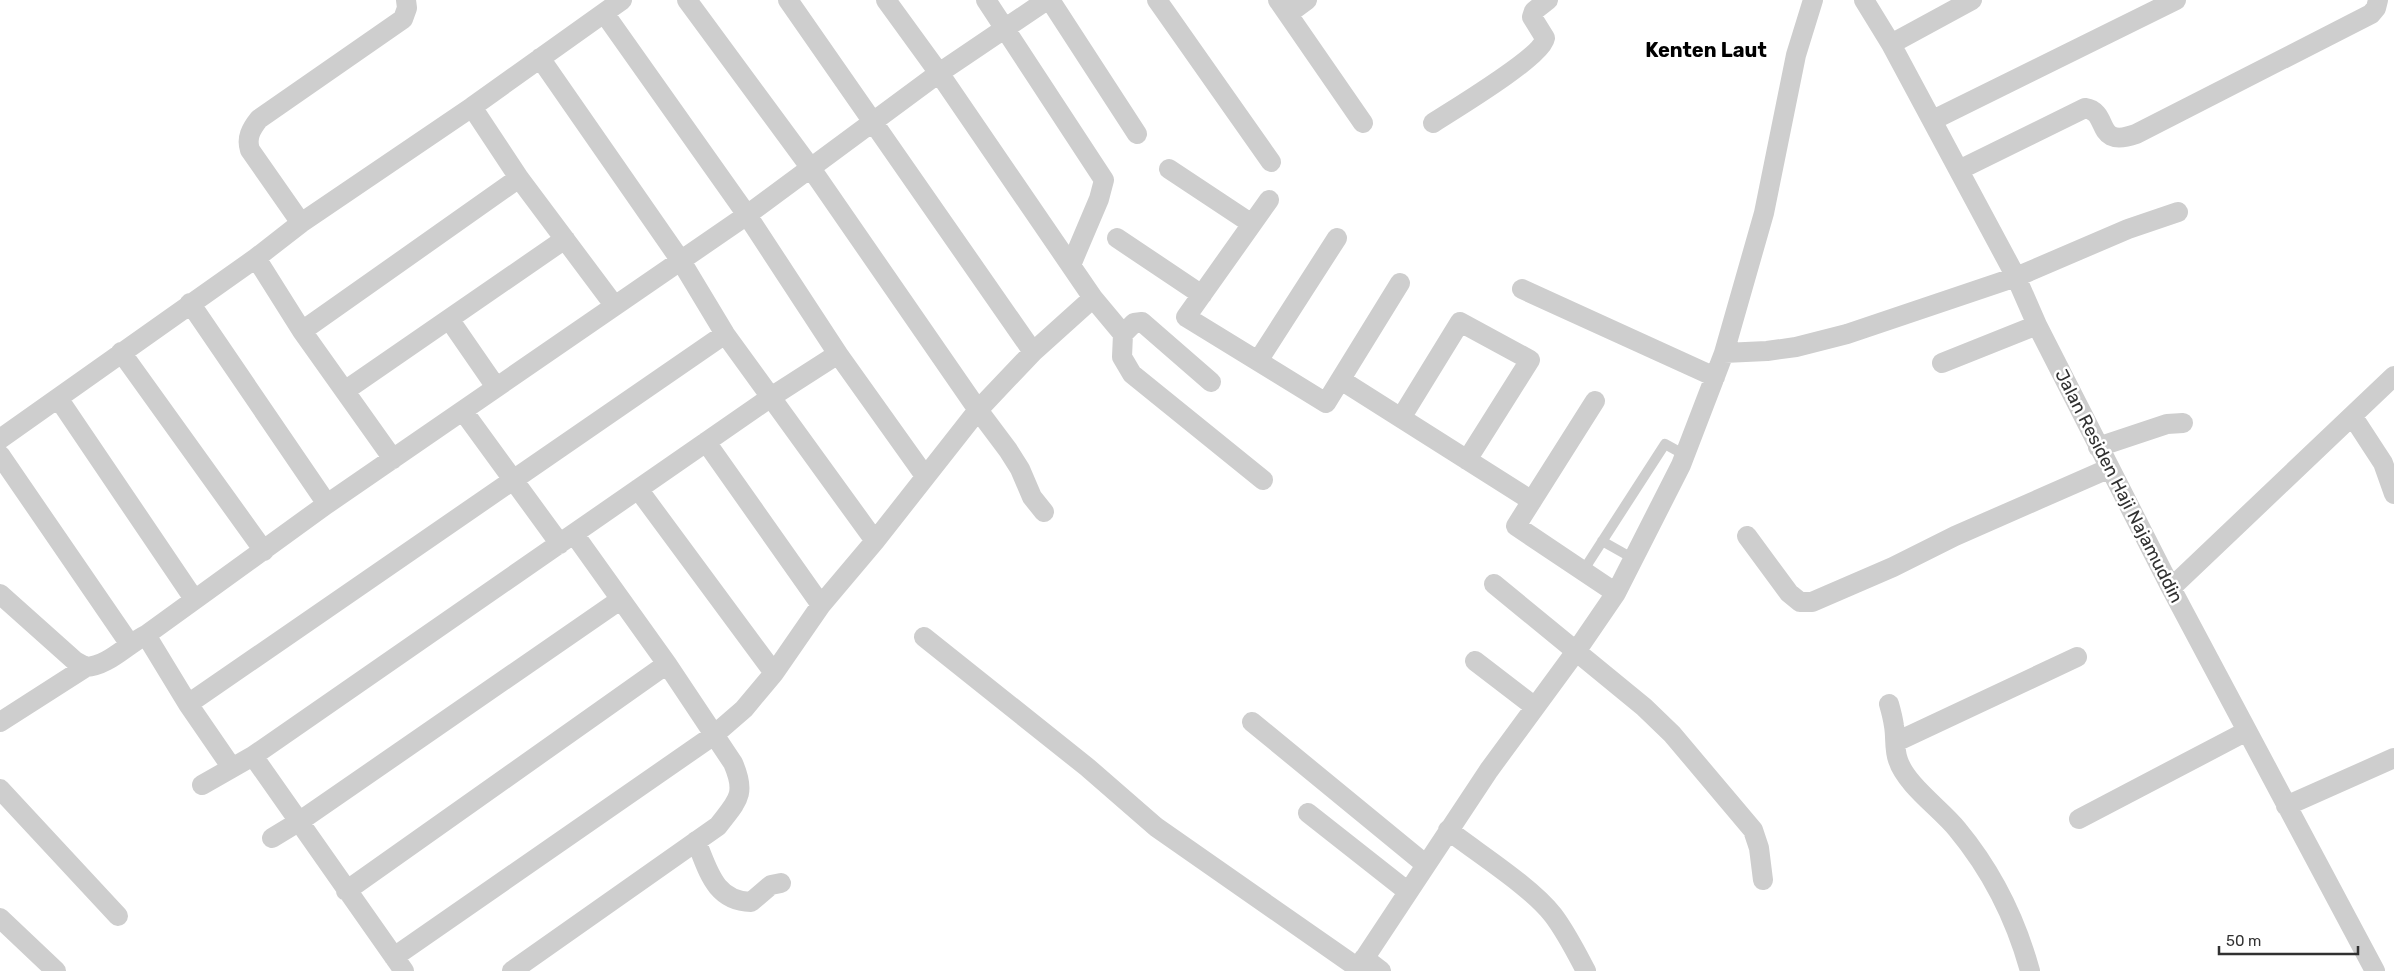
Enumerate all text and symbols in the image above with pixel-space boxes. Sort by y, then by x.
district label: Kenten Laut [1645,38,1767,62]
street label: Jalan Residen Haji Najamuddin [2050,366,2188,606]
scale bar [2219,924,2358,956]
text: 50 m [2226,932,2261,950]

